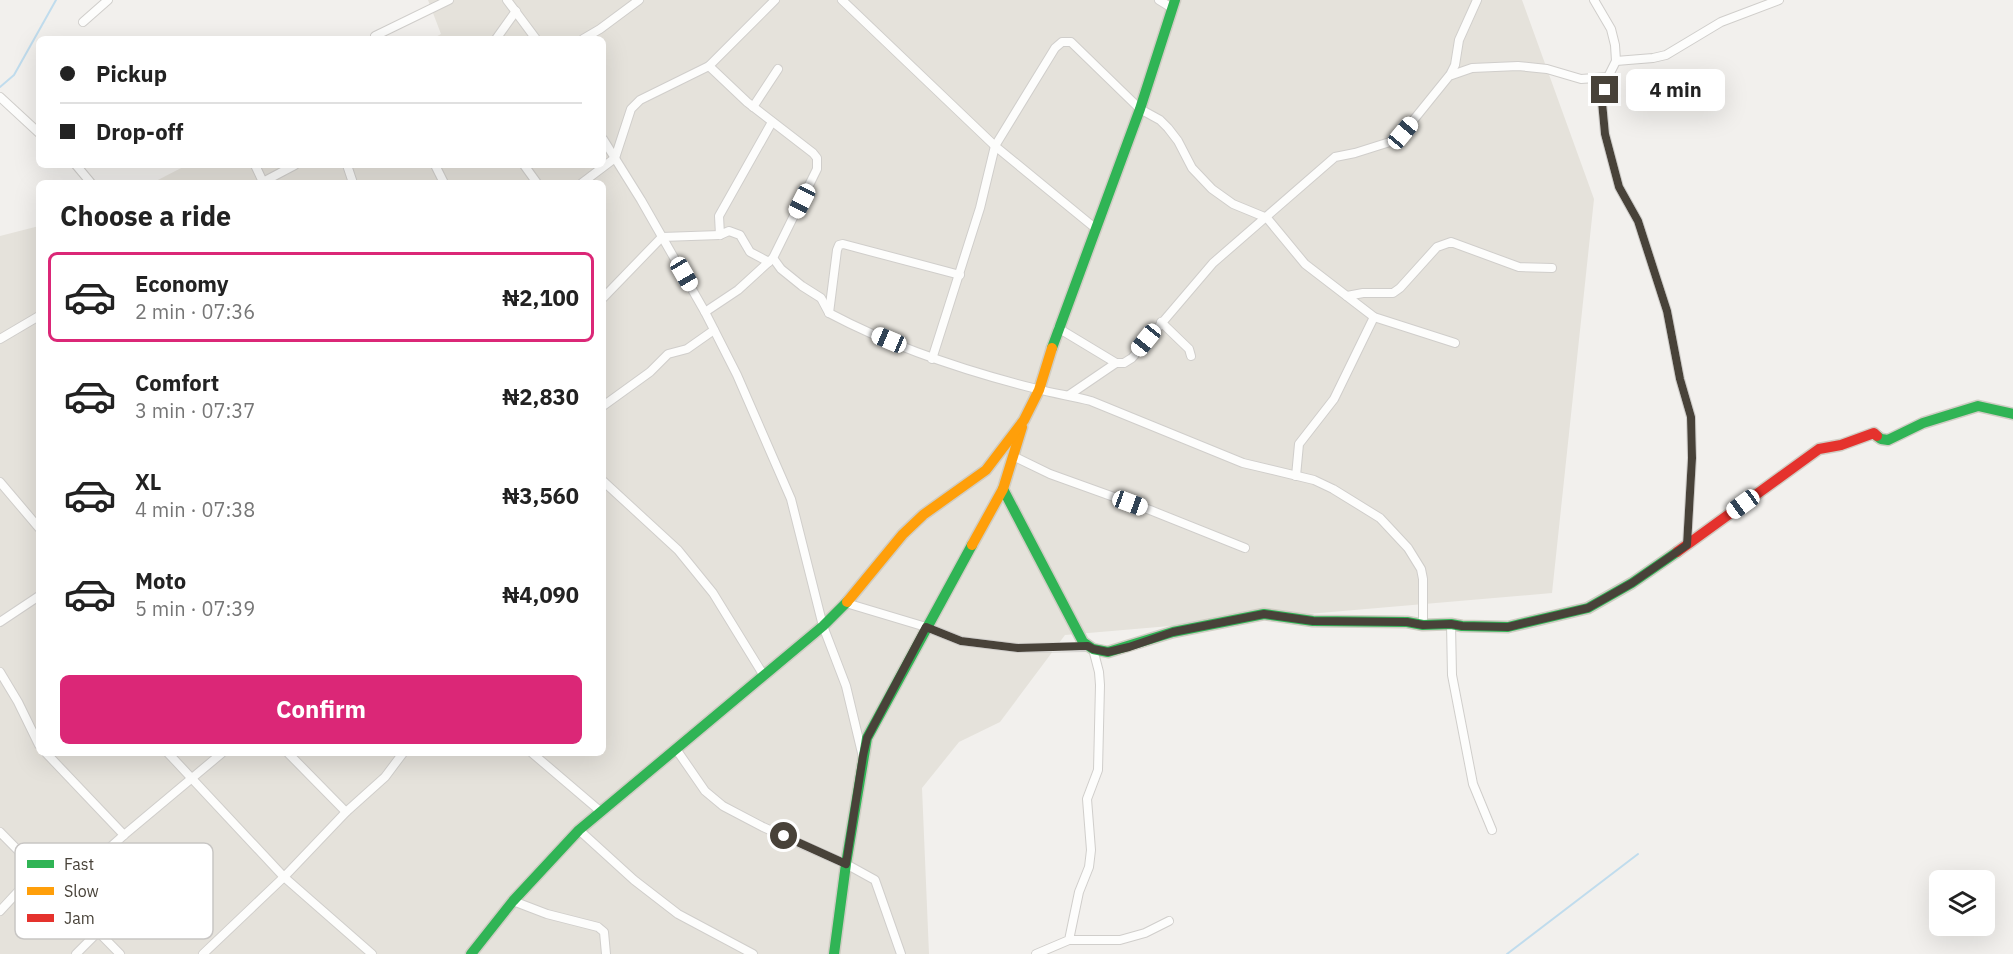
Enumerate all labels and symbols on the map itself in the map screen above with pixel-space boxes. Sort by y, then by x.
callout: 4 min [1626,69,1725,111]
route end [1591,76,1618,103]
car [1385,113,1421,153]
car [786,181,818,221]
car [667,254,701,294]
car [1128,320,1164,360]
car [869,325,909,355]
car [1723,486,1763,522]
car [1110,488,1150,518]
route start [770,822,797,849]
legend [15,843,213,939]
text: Fast [64,854,94,874]
text: Slow [64,881,99,901]
text: Jam [64,908,95,928]

